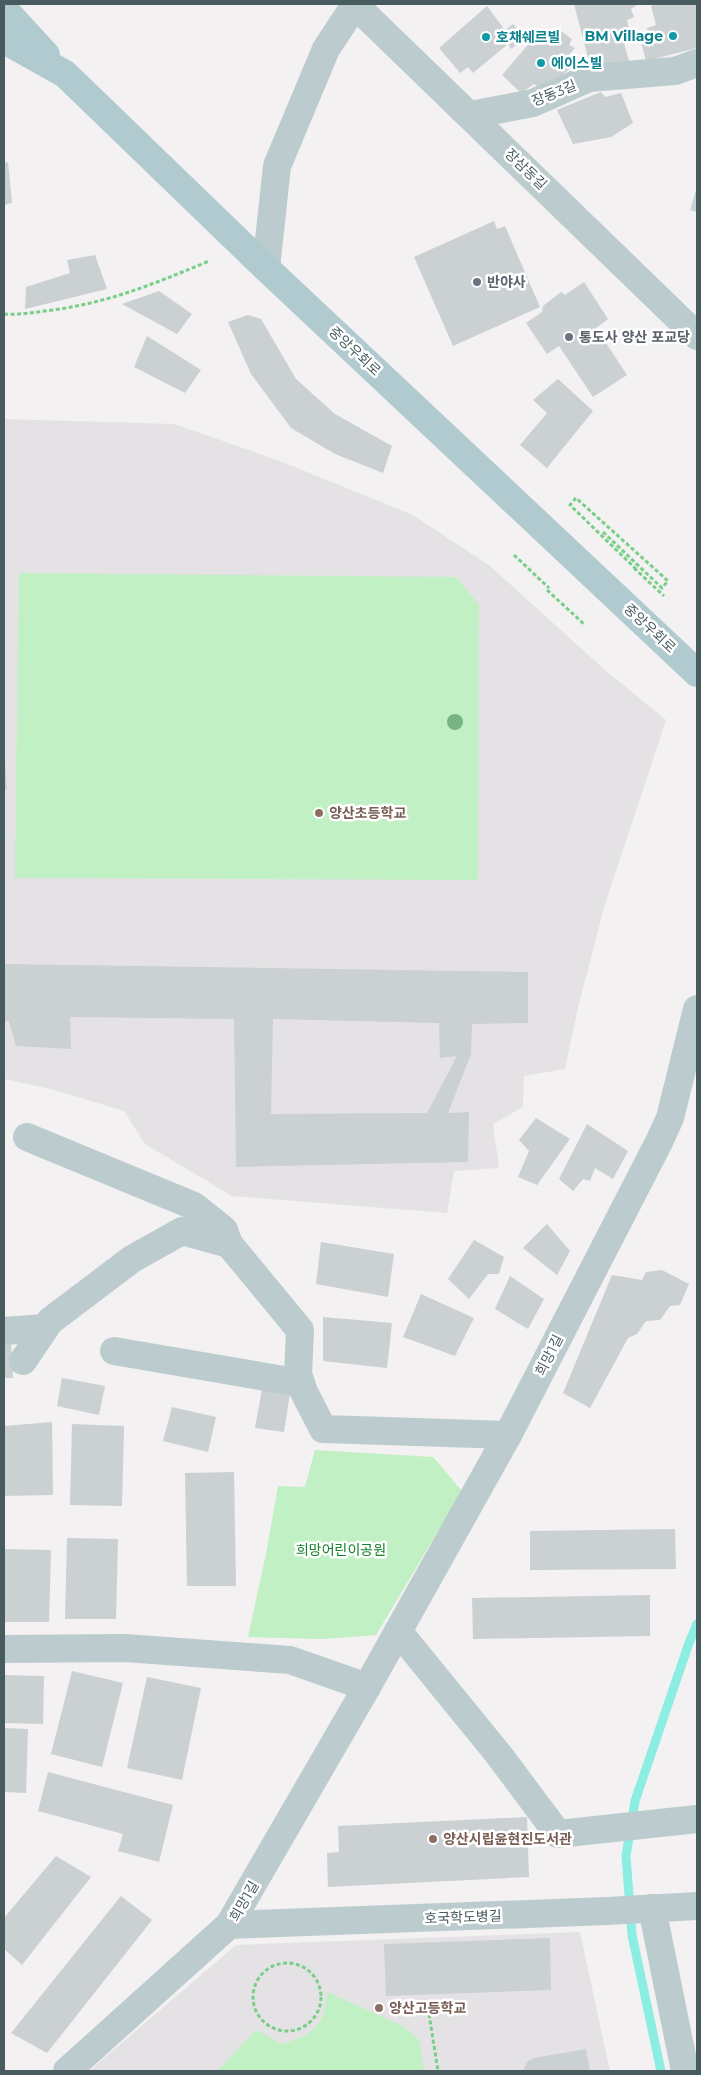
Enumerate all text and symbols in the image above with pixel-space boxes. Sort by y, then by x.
place label: BM Village [585,27,663,45]
place label: 호채쉐르빌 [496,28,560,46]
marker: BM Village [667,30,679,42]
marker: 호채쉐르빌 [480,31,492,43]
place label: 에이스빌 [551,54,603,72]
marker: 에이스빌 [535,57,547,69]
street label: 장동3길 [529,76,579,110]
street label: 장삼동길 [501,145,551,193]
place label: 반야사 [487,273,526,291]
marker: 반야사 [471,276,483,288]
street label: 중앙우회로 [325,322,385,380]
place label: 통도사 양산 포교당 [579,328,690,346]
marker: 통도사 양산 포교당 [563,331,575,343]
street label: 중앙우회로 [620,599,680,657]
place label: 양산초등학교 [329,804,406,822]
marker: 양산초등학교 [313,807,325,819]
street label: 희망1길 [531,1331,567,1379]
park label: 희망어린이공원 [296,1541,386,1559]
place label: 양산시립윤현진도서관 [443,1830,572,1848]
marker: 양산시립윤현진도서관 [427,1833,439,1845]
street label: 희망1길 [225,1878,263,1924]
street label: 호국학도병길 [424,1907,502,1927]
place label: 양산고등학교 [389,1999,466,2017]
marker: 양산고등학교 [373,2002,385,2014]

